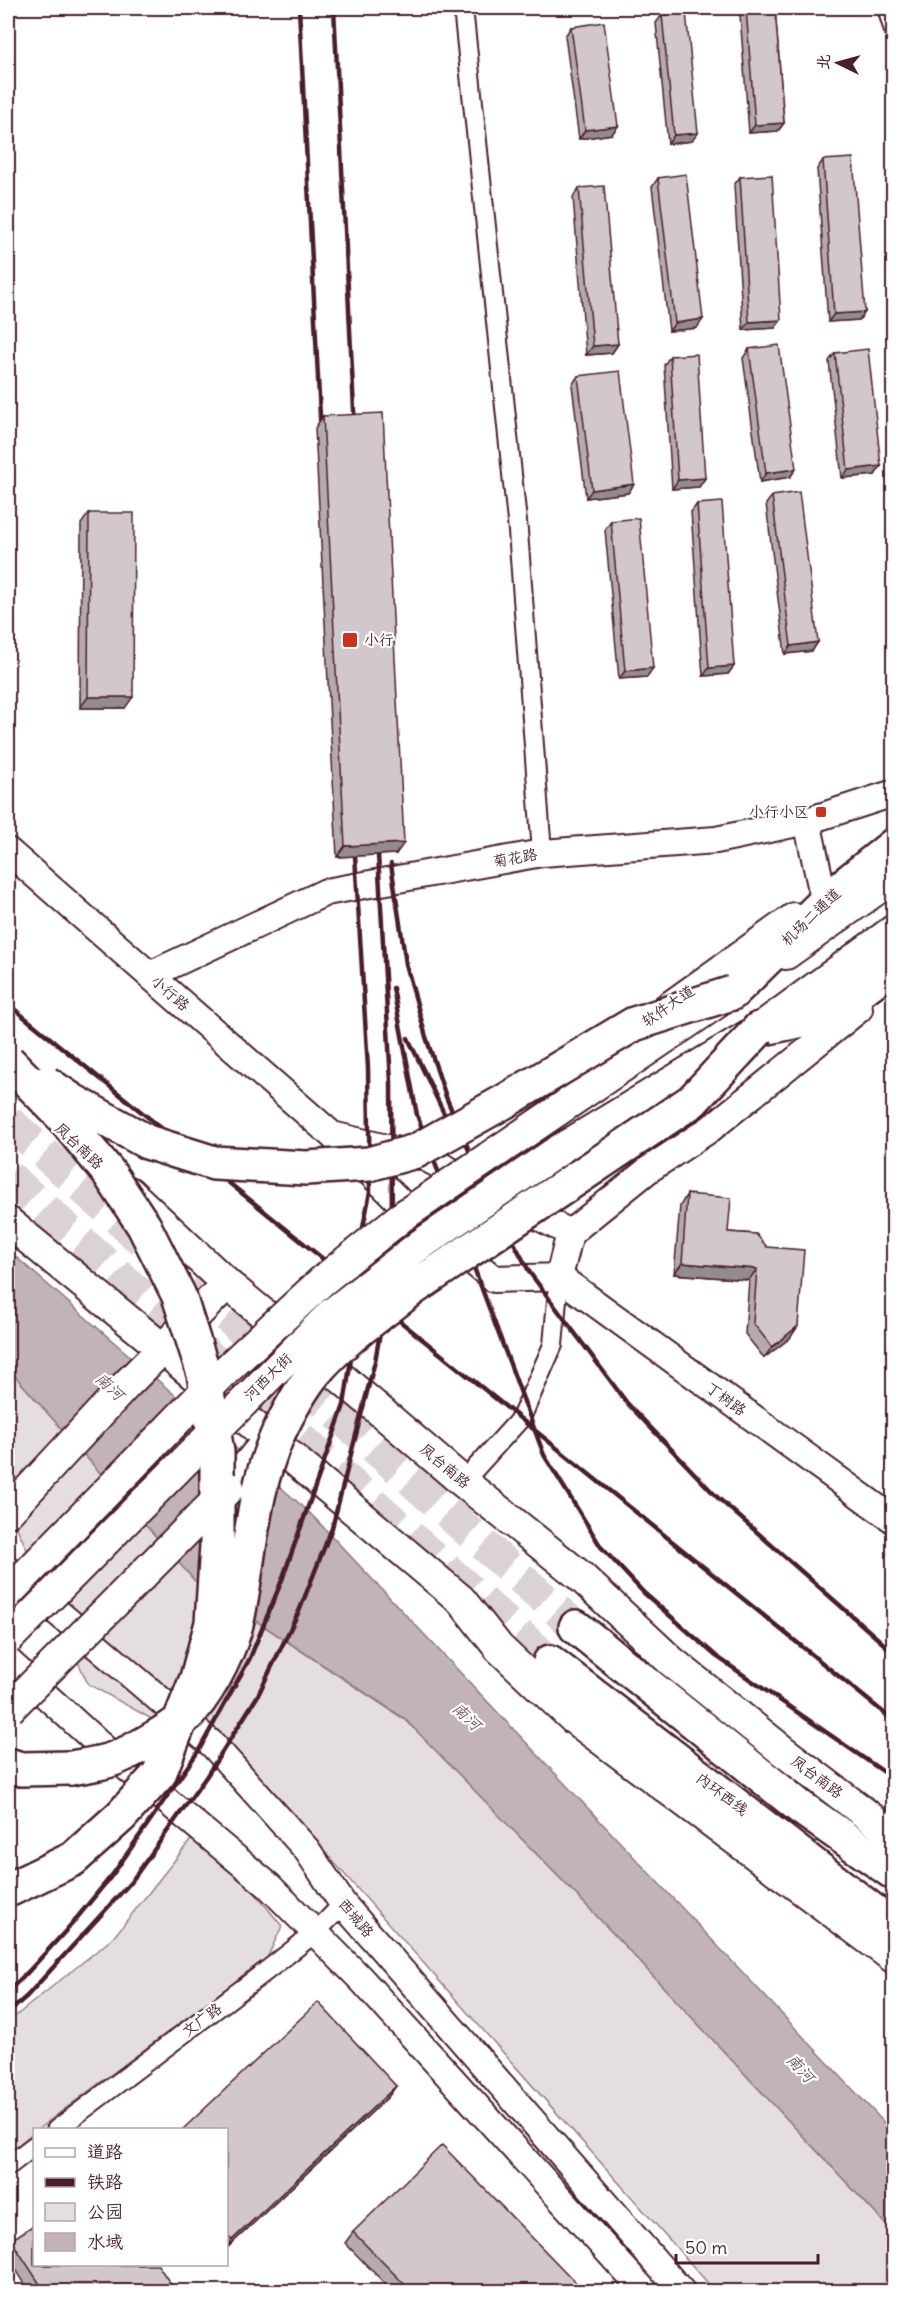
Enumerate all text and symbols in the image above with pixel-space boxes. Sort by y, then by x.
north arrow [808,33,868,93]
text: 北 [812,53,834,71]
place label: 小行 [364,630,394,649]
marker: 小行 [341,631,359,649]
place label: 小行小区 [749,802,809,821]
marker: 小行小区 [814,805,828,819]
street label: 菊花路 [491,844,539,871]
street label: 机场二通道 [777,884,844,950]
street label: 小行路 [147,971,194,1015]
street label: 软件大道 [638,981,698,1031]
street label: 凤台南路 [51,1118,108,1173]
street label: 河西大街 [240,1349,296,1405]
water label: 南河 [91,1368,131,1406]
street label: 丁树路 [703,1378,750,1420]
street label: 凤台南路 [416,1439,474,1492]
water label: 南河 [448,1698,488,1736]
street label: 凤台南路 [788,1751,847,1802]
street label: 内环西线 [693,1768,752,1819]
street label: 西城路 [335,1894,378,1941]
street label: 文广路 [178,1998,225,2041]
water label: 南河 [783,2049,821,2089]
legend [33,2128,228,2266]
text: 道路 [87,2140,123,2163]
text: 铁路 [87,2170,123,2193]
text: 公园 [87,2200,123,2223]
scale bar [676,2227,818,2265]
text: 水域 [87,2230,123,2253]
text: 50 m [685,2236,727,2259]

